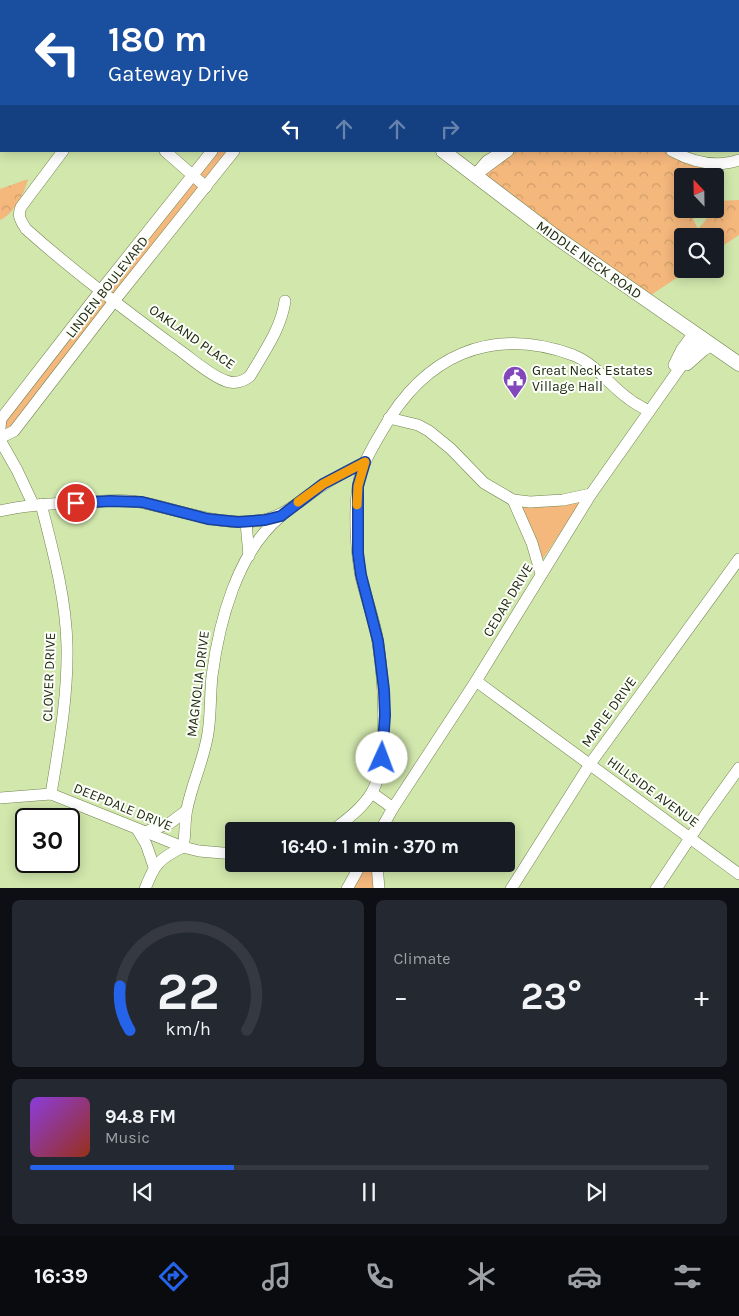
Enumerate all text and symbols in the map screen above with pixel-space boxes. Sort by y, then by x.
text: 180 m [108,19,207,60]
icon: left [25,20,90,85]
text: Gateway Drive [108,61,249,87]
icon: left [277,115,305,143]
icon: ahead [330,115,358,143]
icon: ahead [383,115,411,143]
icon: right [436,115,464,143]
north arrow [674,168,724,218]
map controls [674,168,724,278]
street label: MIDDLE NECK ROAD [533,217,645,303]
button: search [674,228,724,278]
street label: LINDEN BOULEVARD [62,233,152,341]
street label: OAKLAND PLACE [146,301,238,373]
place label: Great Neck Estates Village Hall [532,362,653,395]
public building icon: Great Neck Estates Village Hall [502,365,528,399]
pin [55,482,97,524]
icon: arrive [62,489,90,517]
street label: CEDAR DRIVE [479,560,537,640]
street label: MAGNOLIA DRIVE [183,630,213,738]
street label: CLOVER DRIVE [39,632,59,722]
street label: MAPLE DRIVE [578,673,640,751]
position arrow [355,731,407,783]
street label: HILLSIDE AVENUE [604,753,702,831]
street label: DEEPDALE DRIVE [71,779,175,835]
speed limit sign: 30 [15,808,80,873]
text: 16:40 · 1 min · 370 m [281,836,459,858]
text: Climate [394,949,451,968]
text: 22 [156,961,219,1022]
text: 23° [521,974,582,1019]
text: − [394,980,408,1013]
text: + [694,980,709,1013]
text: km/h [165,1019,210,1040]
text: 94.8 FM [105,1106,176,1128]
text: Music [105,1128,150,1147]
icon: previous [129,1178,157,1206]
icon: pause [355,1178,383,1206]
icon: next [582,1178,610,1206]
icon: directions [156,1259,191,1294]
icon: music [259,1259,294,1294]
icon: phone [362,1259,397,1294]
icon: climate [464,1259,499,1294]
icon: car [567,1259,602,1294]
icon: filters [670,1259,705,1294]
text: 16:39 [34,1263,88,1289]

